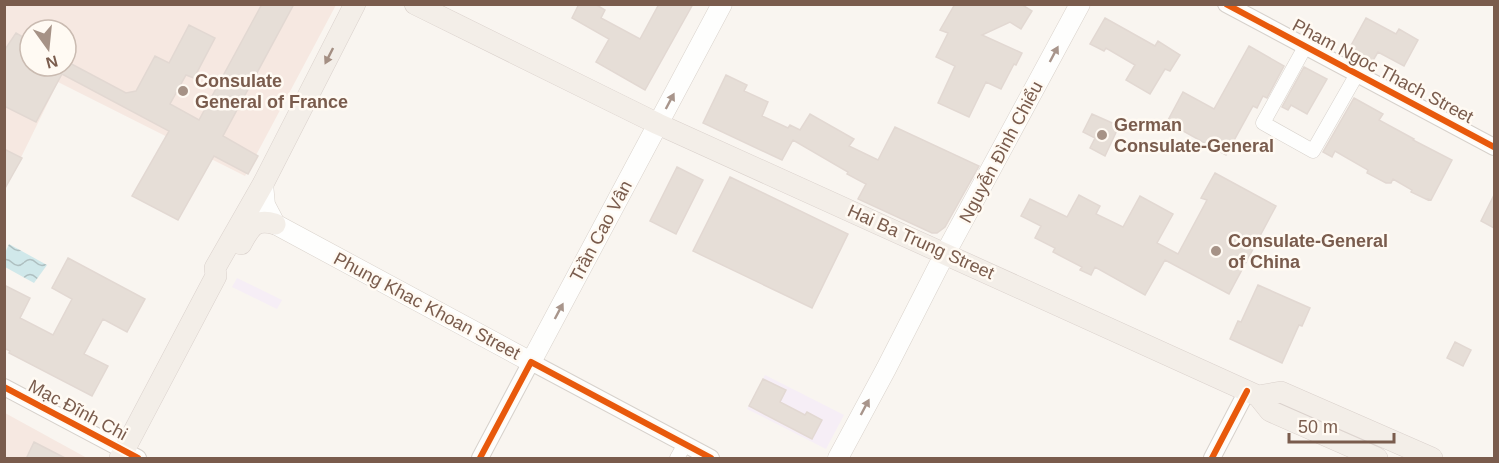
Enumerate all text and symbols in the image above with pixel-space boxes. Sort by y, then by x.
street label: Pham Ngoc Thach Street [1289,15,1477,127]
north arrow [18,18,78,78]
one-way arrow [1049,45,1059,62]
one-way arrow [324,48,333,65]
text: N [44,52,60,72]
place label: Consulate General of France [195,71,348,112]
street label: Nguyễn Đình Chiểu [954,77,1047,226]
marker: Consulate General of France [176,84,190,98]
one-way arrow [665,93,675,110]
place label: German Consulate-General [1114,115,1274,156]
marker: German Consulate-General [1095,128,1109,142]
street label: Trần Cao Vân [566,177,636,285]
street label: Hai Ba Trung Street [845,201,997,283]
place label: Consulate-General of China [1228,231,1388,272]
marker: Consulate-General of China [1209,244,1223,258]
street label: Phung Khac Khoan Street [330,248,524,364]
one-way arrow [554,302,564,319]
street label: Mạc Đĩnh Chi [25,376,131,444]
one-way arrow [860,398,870,415]
scale bar [1289,406,1394,444]
text: 50 m [1298,417,1338,437]

